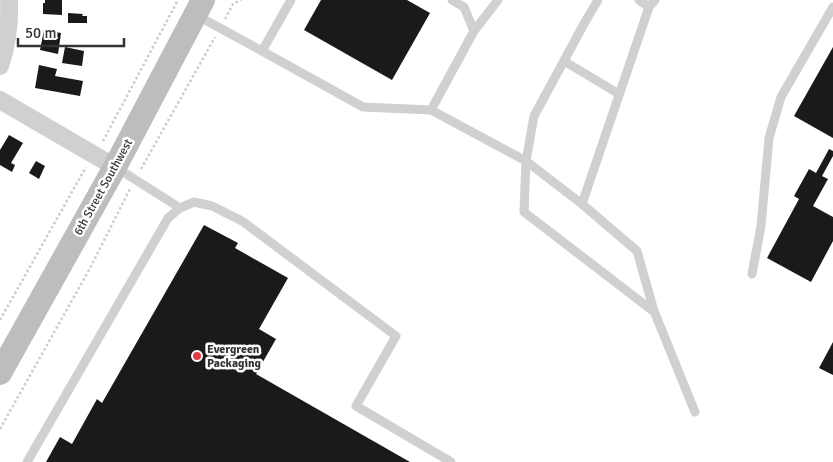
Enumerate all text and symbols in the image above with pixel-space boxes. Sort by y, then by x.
scale bar [18,15,124,47]
text: 50 m [25,24,56,42]
street label: 6th Street Southwest [71,136,136,238]
place label: Evergreen Packaging [207,342,262,371]
marker: Evergreen Packaging [191,350,203,362]

